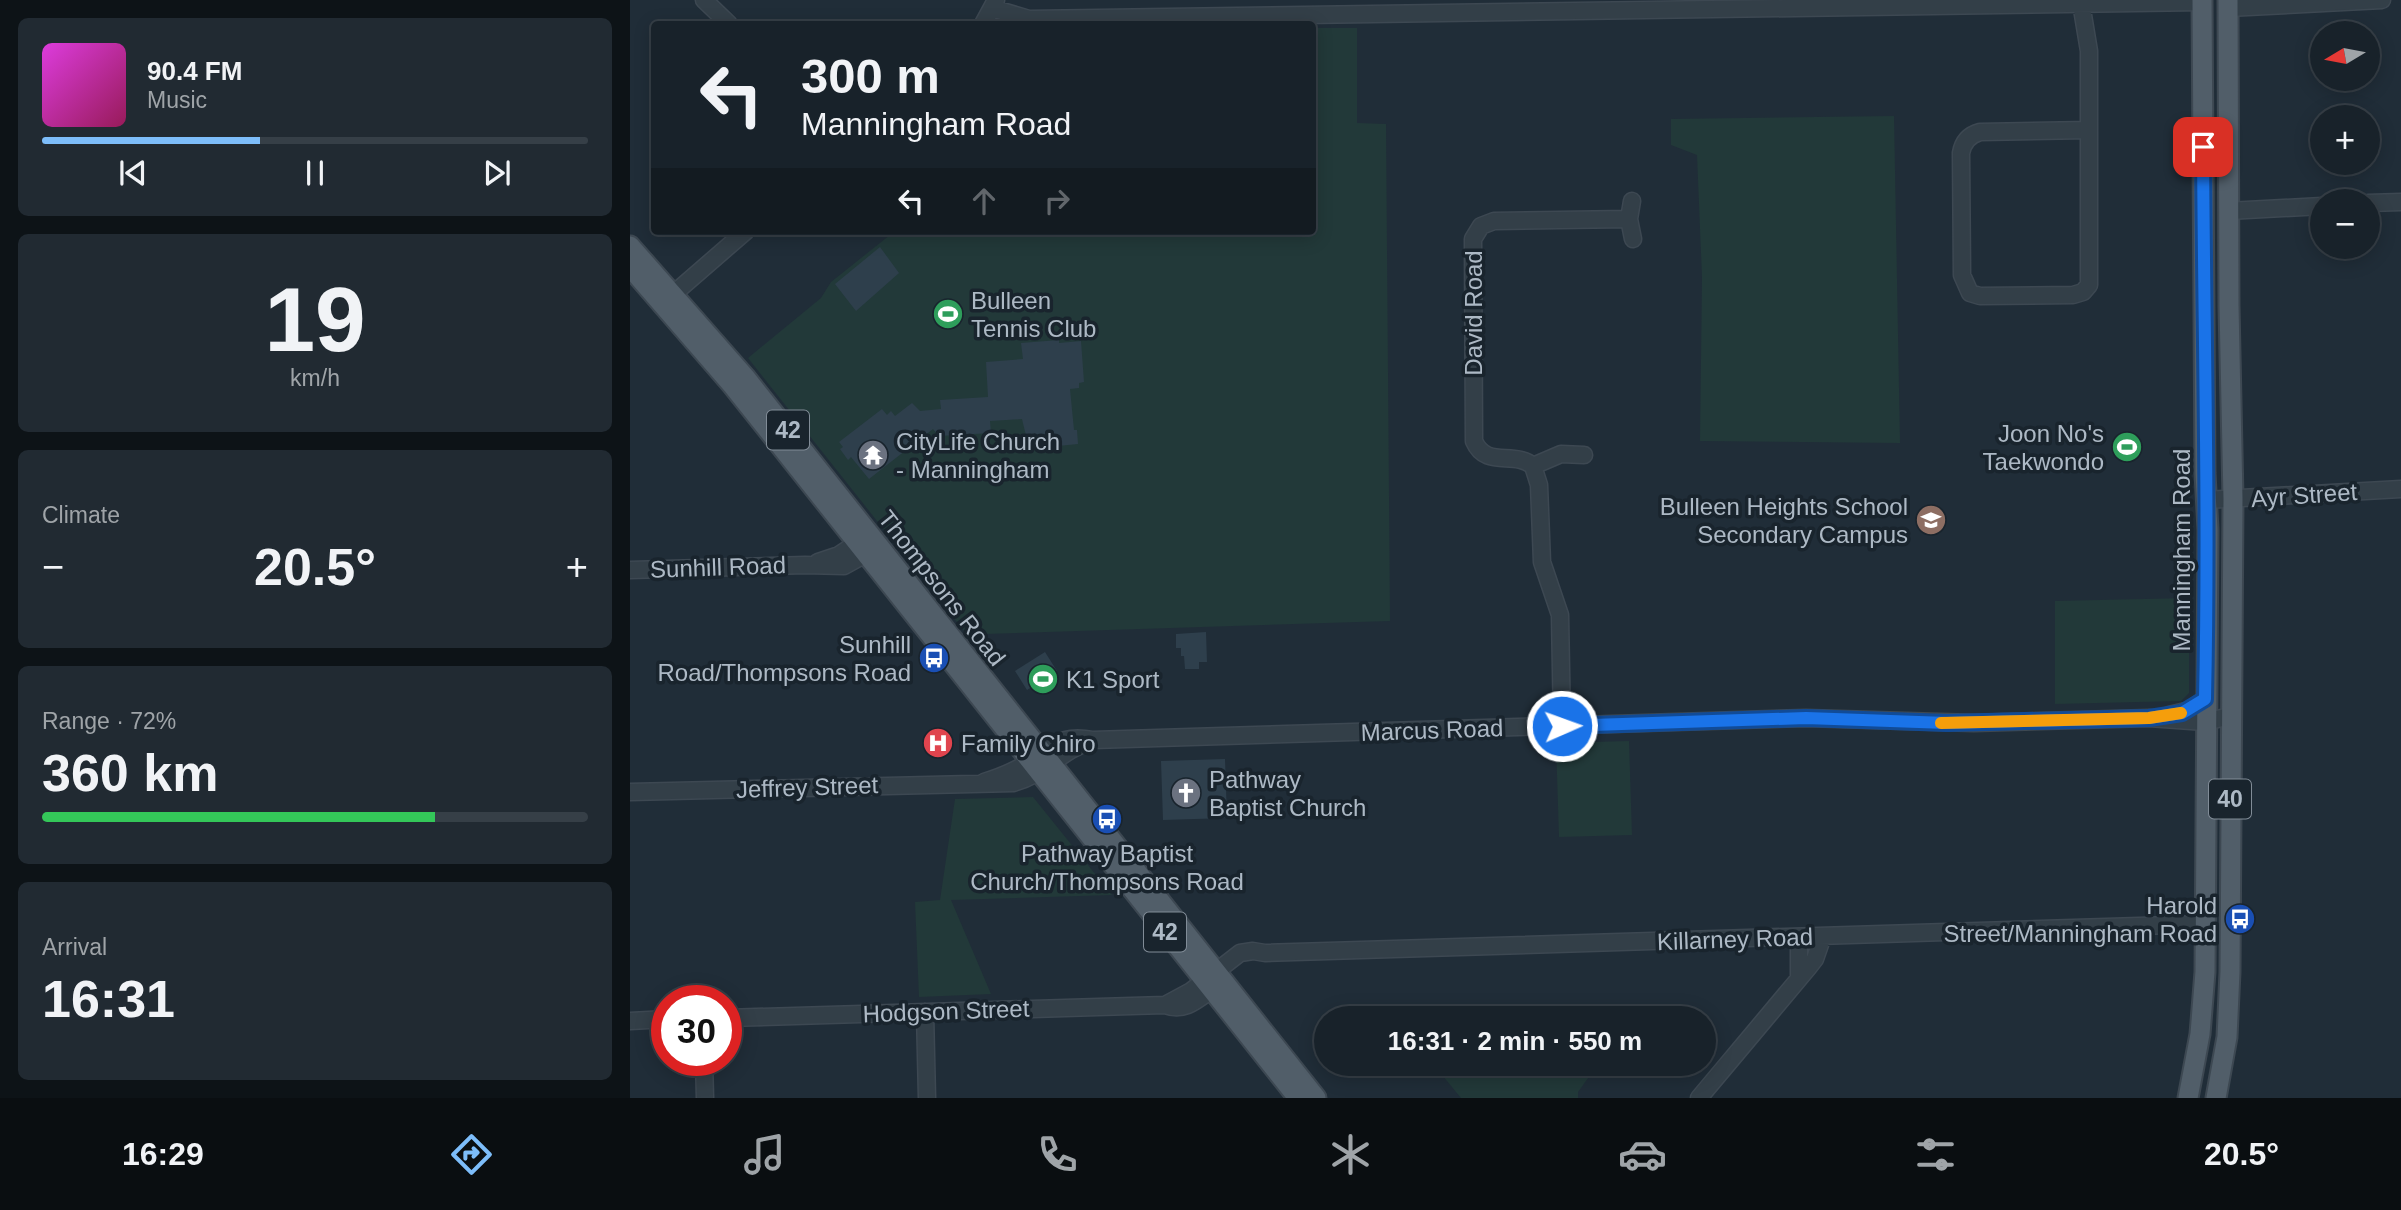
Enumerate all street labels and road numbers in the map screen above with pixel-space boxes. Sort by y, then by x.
street label: David Road [1460,250,1487,376]
road number: 42 [767,410,809,450]
street label: Manningham Road [2168,449,2195,651]
street label: Ayr Street [2250,478,2358,512]
street label: Thompsons Road [873,505,1011,671]
street label: Sunhill Road [650,551,786,583]
street label: Marcus Road [1360,714,1504,746]
street label: Jeffrey Street [735,771,879,803]
road number: 40 [2209,779,2251,818]
road number: 42 [1144,912,1186,951]
street label: Killarney Road [1657,923,1813,955]
street label: Hodgson Street [862,995,1030,1027]

